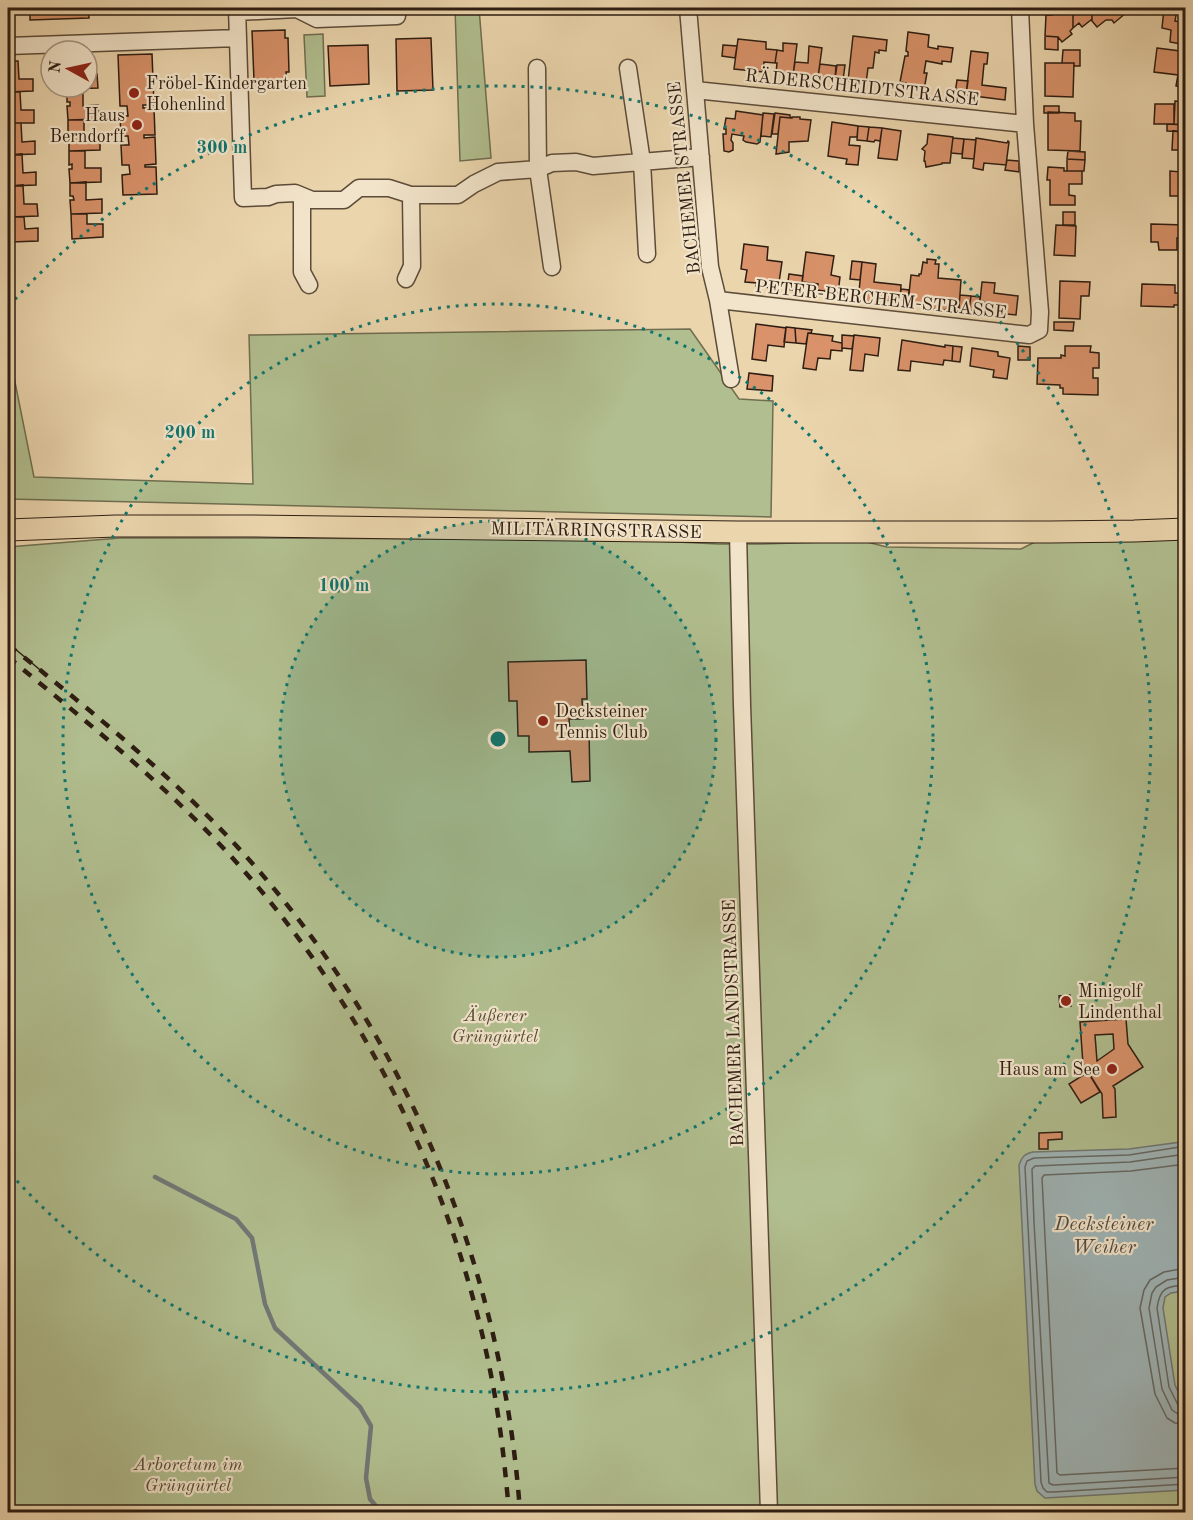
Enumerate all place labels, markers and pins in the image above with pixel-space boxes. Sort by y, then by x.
place label: Fröbel-Kindergarten Hohenlind [146,75,307,114]
marker: Fröbel-Kindergarten Hohenlind [127,86,141,100]
place label: Haus Berndorff [50,107,126,146]
marker: Haus Berndorff [130,118,144,132]
place label: Decksteiner Tennis Club [555,703,648,742]
marker: Decksteiner Tennis Club [536,714,550,728]
centre of rings [488,729,508,749]
place label: Minigolf Lindenthal [1078,983,1162,1022]
marker: Minigolf Lindenthal [1059,994,1073,1008]
place label: Haus am See [999,1061,1100,1079]
marker: Haus am See [1105,1062,1119,1076]

